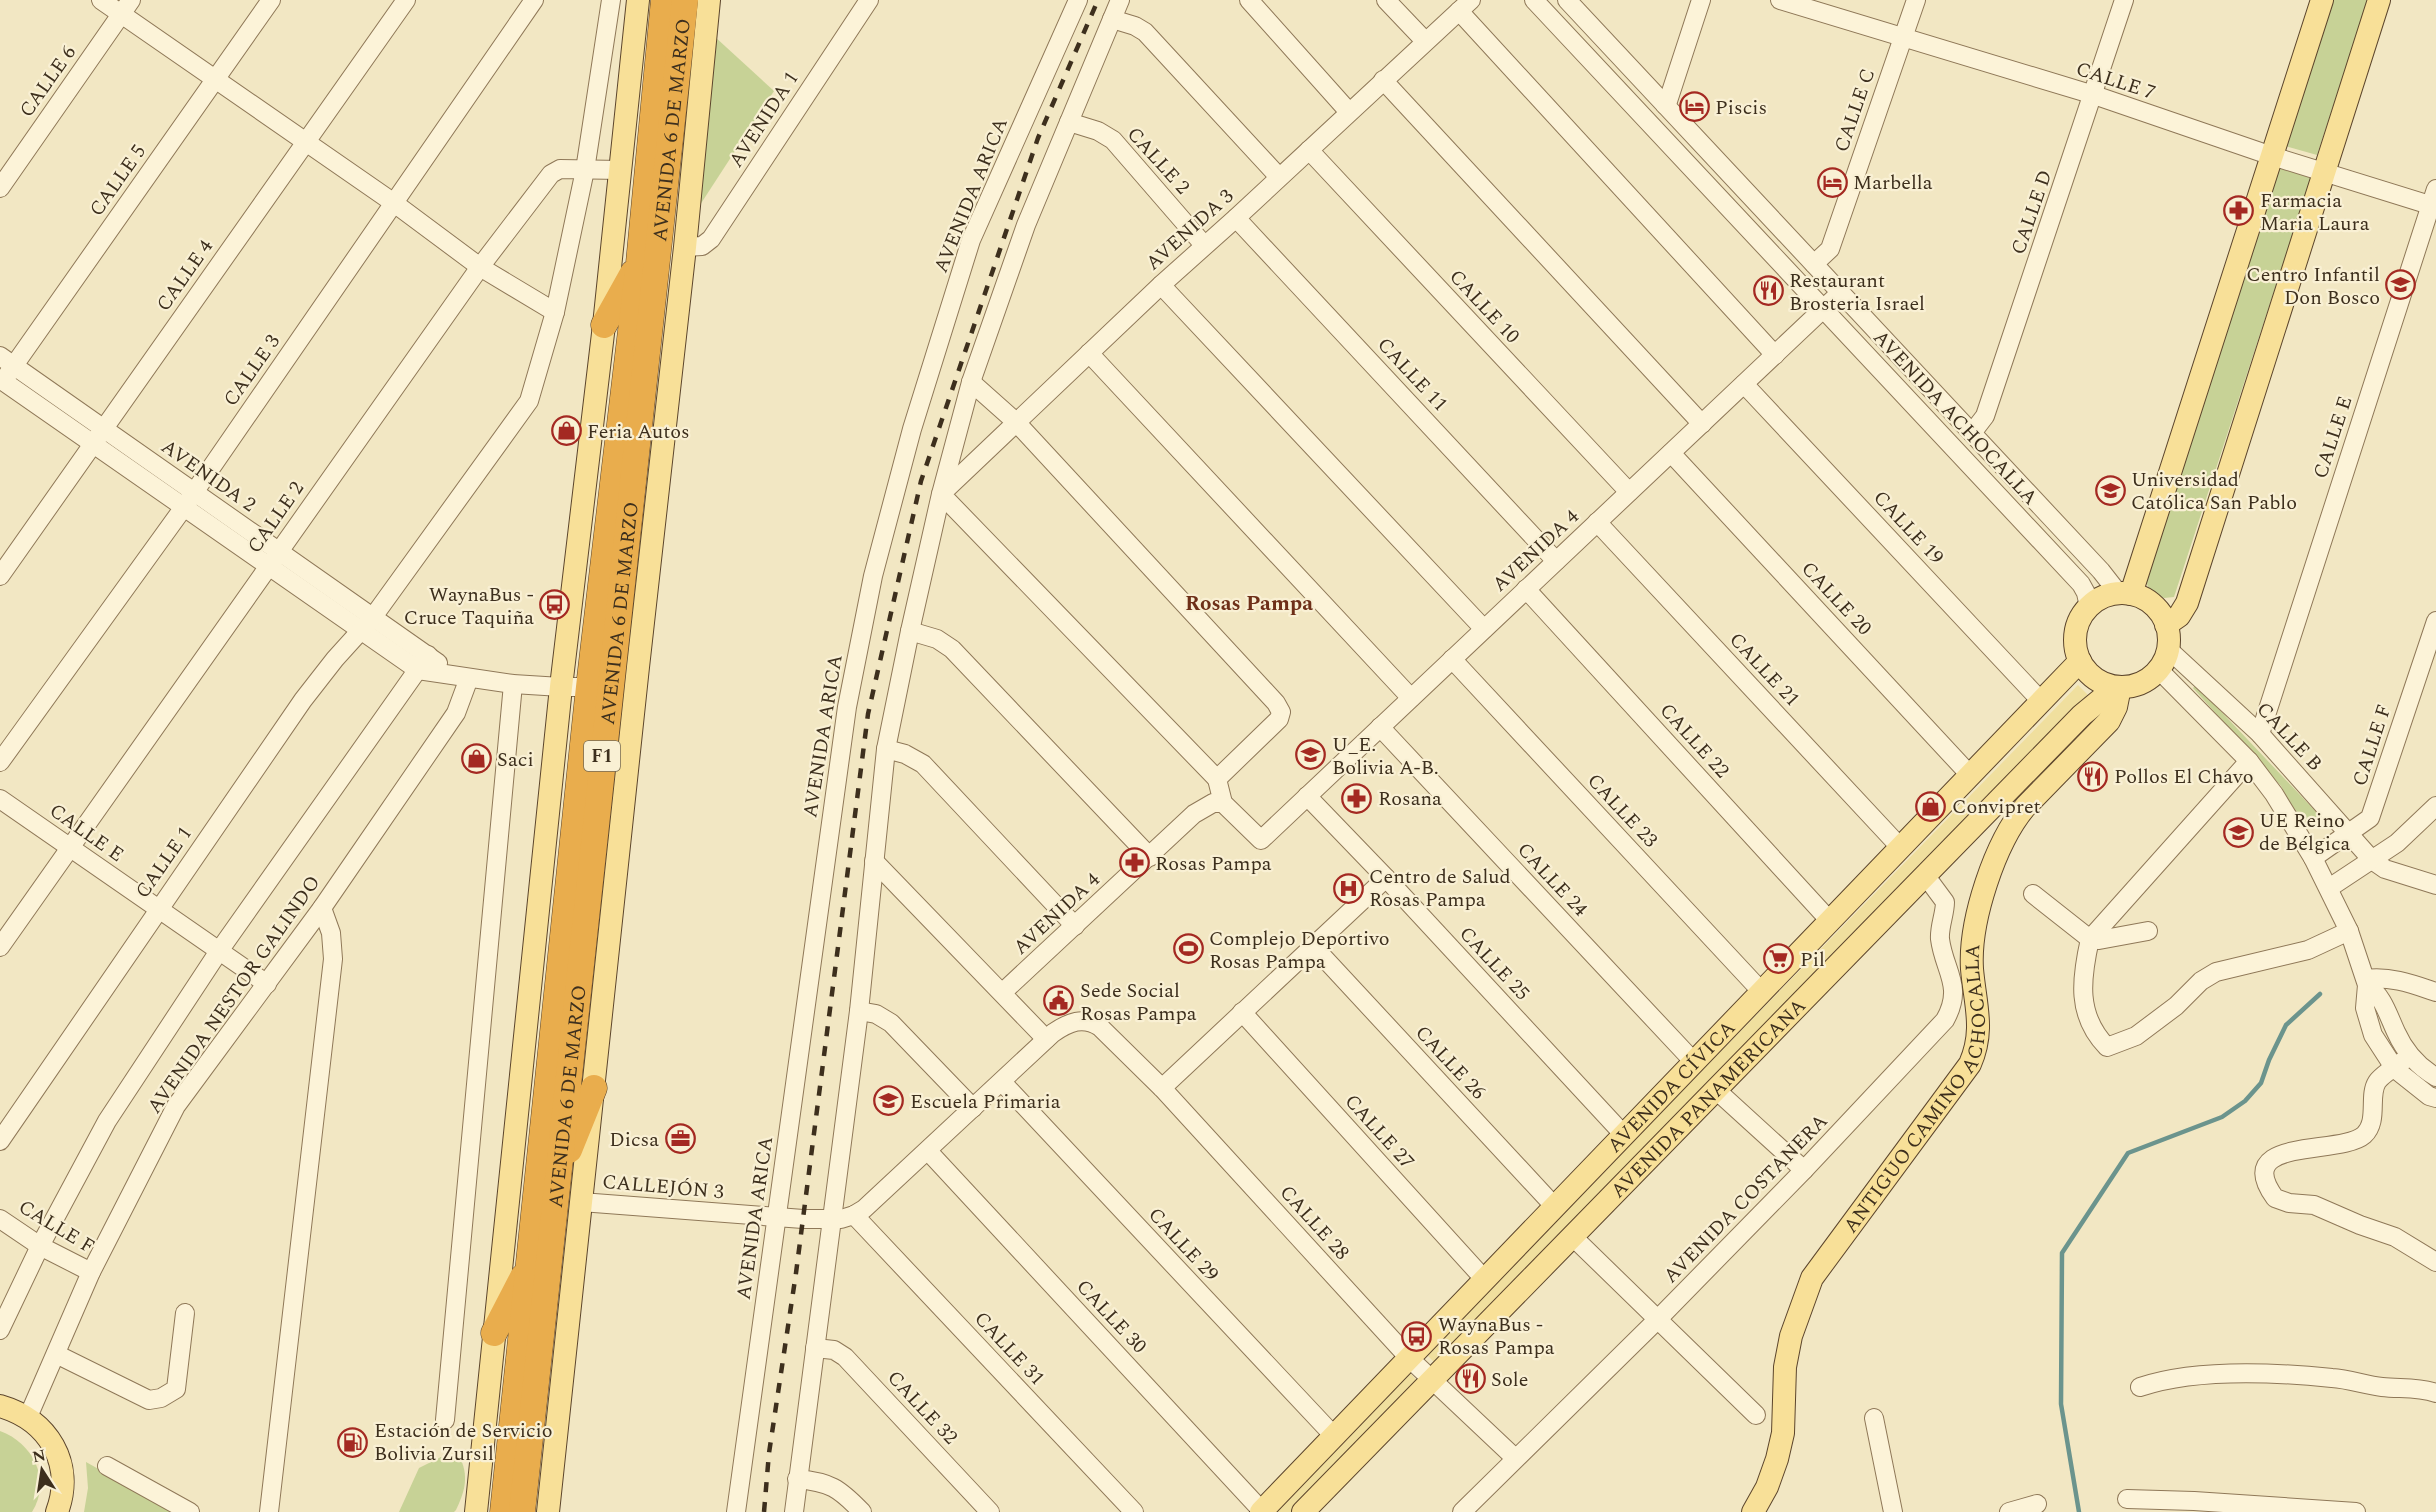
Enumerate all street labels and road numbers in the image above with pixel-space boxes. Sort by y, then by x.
street label: AVENIDA 6 DE MARZO [645,17,699,243]
street label: CALLE 6 [12,39,84,124]
street label: CALLE 7 [2072,54,2159,108]
street label: AVENIDA 1 [721,65,806,174]
street label: CALLE C [1827,65,1883,156]
street label: AVENIDA ARICA [926,113,1016,277]
street label: CALLE 2 [1120,120,1197,201]
street label: CALLE 5 [82,138,154,223]
street label: CALLE D [2004,166,2060,259]
street label: AVENIDA 3 [1139,182,1240,278]
street label: CALLE 4 [149,233,221,318]
street label: CALLE 10 [1442,263,1527,351]
street label: AVENIDA ACHOCALLA [1866,323,2045,512]
street label: CALLE 3 [216,328,288,413]
street label: CALLE 11 [1370,331,1455,419]
street label: CALLE E [2306,392,2360,482]
street label: AVENIDA 2 [155,432,262,520]
street label: CALLE 2 [240,475,312,560]
street label: CALLE 19 [1866,484,1951,572]
street label: AVENIDA 6 DE MARZO [593,500,647,726]
street label: AVENIDA 4 [1485,502,1586,599]
street label: CALLE 20 [1794,555,1879,643]
street label: CALLE 21 [1722,626,1807,714]
street label: AVENIDA ARICA [795,652,851,820]
street label: CALLE B [2249,695,2329,778]
street label: CALLE 22 [1652,696,1736,785]
street label: CALLE F [2345,701,2399,790]
road number: F1 [584,741,620,771]
street label: CALLE 23 [1580,767,1665,855]
street label: CALLE E [43,796,130,870]
street label: CALLE 1 [128,820,200,905]
street label: CALLE 24 [1510,836,1595,924]
street label: AVENIDA 4 [1006,865,1107,962]
street label: AVENIDA NESTOR GALINDO [140,869,328,1120]
street label: CALLE 25 [1452,920,1537,1008]
street label: ANTIGUO CAMINO ACHOCALLA [1836,943,1994,1240]
street label: AVENIDA 6 DE MARZO [541,983,595,1210]
street label: AVENIDA PANAMERICANA [1604,992,1813,1205]
street label: AVENIDA CÍVICA [1600,1014,1743,1160]
street label: CALLE 26 [1408,1019,1493,1107]
street label: CALLE 27 [1337,1087,1421,1176]
street label: AVENIDA COSTANERA [1656,1107,1835,1290]
street label: AVENIDA ARICA [729,1134,781,1302]
street label: CALLEJÓN 3 [601,1167,725,1207]
street label: CALLE 28 [1272,1178,1356,1267]
street label: CALLE F [13,1192,100,1261]
street label: CALLE 29 [1141,1201,1226,1289]
street label: CALLE 30 [1069,1273,1154,1361]
street label: CALLE 31 [967,1305,1052,1393]
street label: CALLE 32 [880,1364,965,1452]

